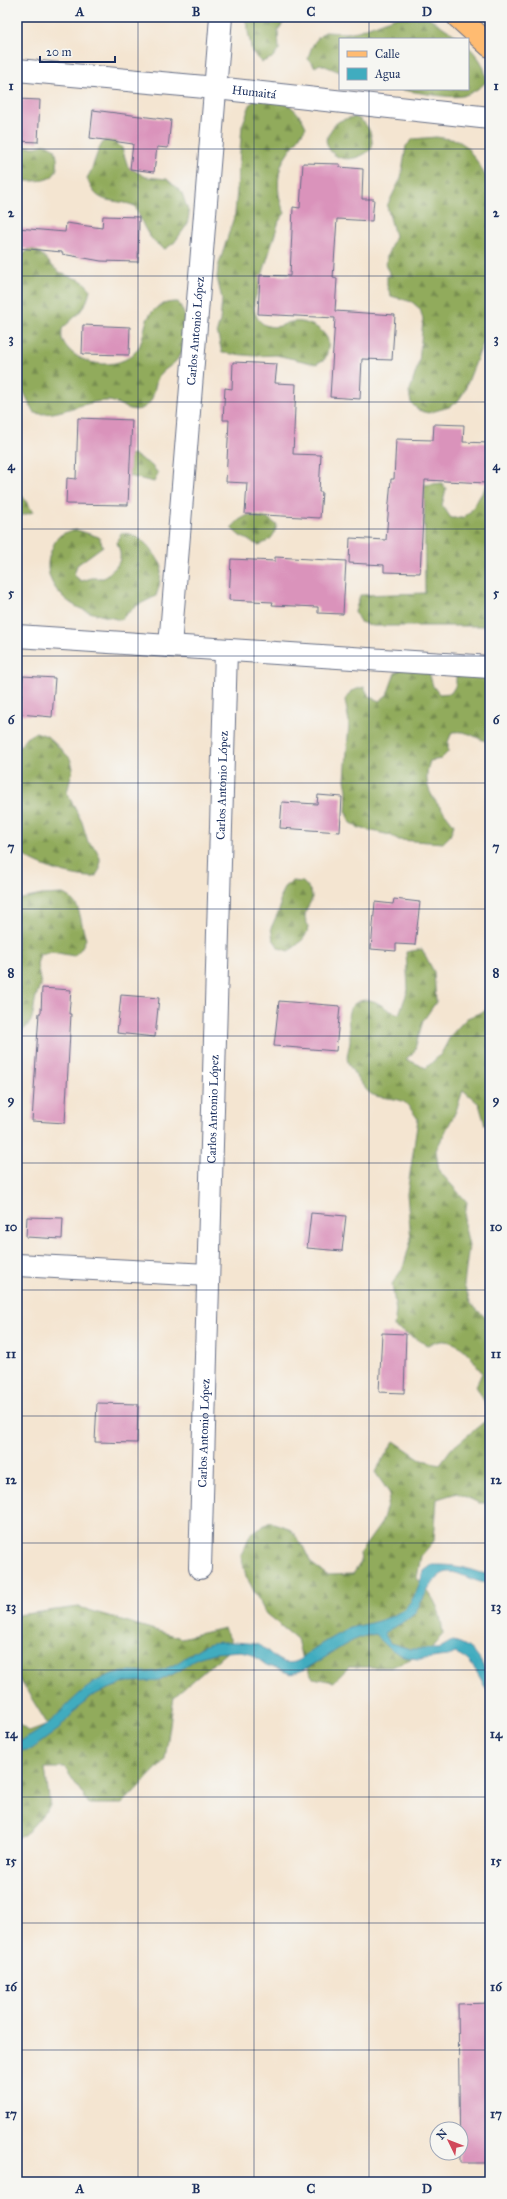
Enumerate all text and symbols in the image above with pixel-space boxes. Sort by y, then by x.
text: A [75,4,85,20]
text: B [192,4,201,20]
text: C [307,4,316,20]
text: D [422,4,432,20]
scale bar [40,38,115,64]
legend [339,38,469,90]
text: 20 m [46,45,72,59]
text: Calle [375,47,400,61]
text: Agua [374,67,401,82]
text: 1 [8,78,14,94]
text: 1 [493,78,499,94]
street label: Humaitá [231,83,278,102]
text: 2 [8,205,15,221]
text: 2 [493,205,500,221]
street label: Carlos Antonio López [184,276,207,386]
text: 3 [8,331,14,347]
text: 3 [493,331,499,347]
text: 4 [7,458,15,474]
text: 4 [492,458,500,474]
text: 5 [8,585,15,601]
text: 5 [493,585,500,601]
text: 6 [8,712,16,728]
text: 6 [493,712,501,728]
street label: Carlos Antonio López [214,730,231,840]
text: 7 [8,839,15,855]
text: 7 [493,839,500,855]
text: 8 [8,965,15,981]
text: 8 [493,965,500,981]
street label: Carlos Antonio López [204,1054,222,1164]
text: 9 [8,1092,15,1108]
text: 9 [493,1092,500,1108]
text: 10 [5,1219,18,1235]
text: 10 [490,1219,503,1235]
text: 11 [6,1346,16,1362]
text: 11 [491,1346,501,1362]
street label: Carlos Antonio López [195,1378,212,1488]
text: 12 [5,1472,17,1488]
text: 12 [490,1472,502,1488]
text: 13 [6,1599,16,1615]
text: 13 [491,1599,501,1615]
text: 14 [5,1726,18,1742]
text: 14 [490,1726,503,1742]
text: 15 [5,1853,17,1869]
text: 15 [490,1853,502,1869]
text: 16 [5,1979,18,1995]
text: 16 [490,1979,503,1995]
text: 17 [5,2106,17,2122]
text: 17 [490,2106,502,2122]
north arrow [429,2121,469,2161]
text: N [434,2126,450,2142]
text: A [75,2181,85,2197]
text: B [192,2181,201,2197]
text: C [307,2181,316,2197]
text: D [422,2181,432,2197]

